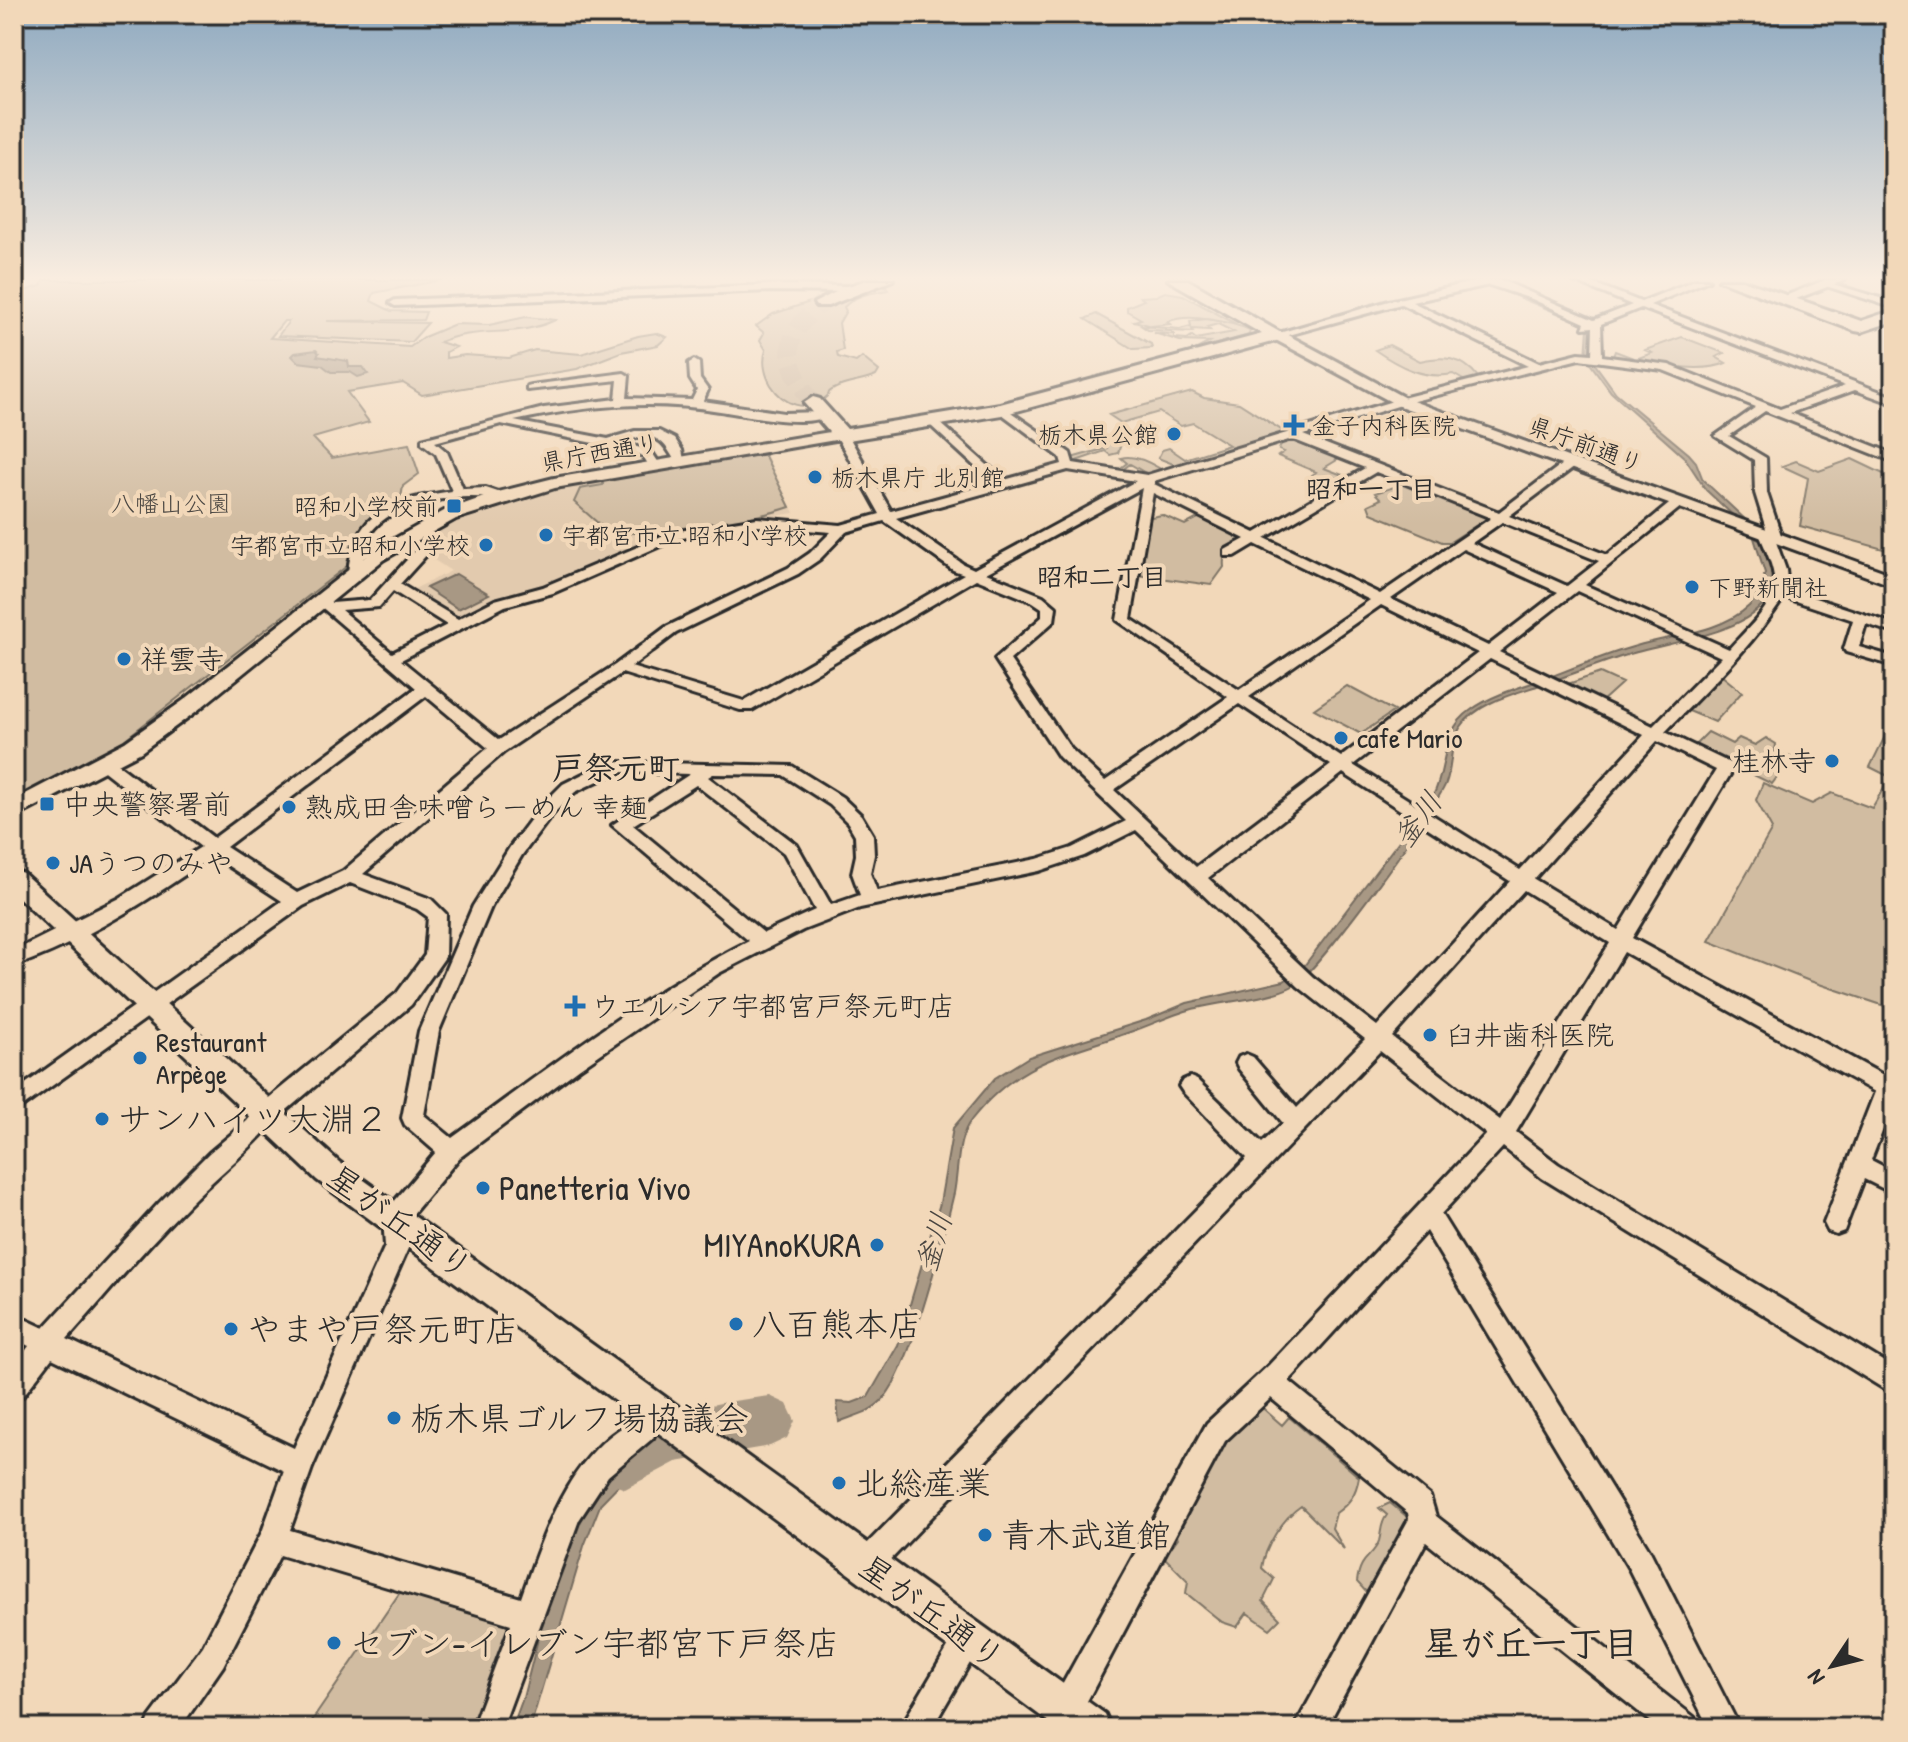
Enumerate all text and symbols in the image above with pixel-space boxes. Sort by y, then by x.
street label: 県庁前通り [1524,408,1648,480]
place label: 金子内科医院 [1312,409,1456,441]
marker: 金子内科医院 [1283,414,1305,436]
place label: 栃木県公館 [1038,418,1158,450]
marker: 栃木県公館 [1165,425,1183,443]
street label: 県庁西通り [538,426,662,478]
place label: 栃木県庁 北別館 [831,461,1005,493]
marker: 栃木県庁 北別館 [806,468,824,486]
district label: 昭和一丁目 [1306,471,1436,506]
park label: 八幡山公園 [111,487,231,519]
place label: 昭和小学校前 [294,490,438,522]
marker: 昭和小学校前 [445,497,463,515]
place label: 宇都宮市立 昭和小学校 [562,519,808,551]
marker: 宇都宮市立 昭和小学校 [537,526,555,544]
place label: 宇都宮市立昭和小学校 [230,529,470,561]
marker: 宇都宮市立昭和小学校 [477,536,495,554]
district label: 昭和二丁目 [1037,559,1167,594]
place label: 下野新聞社 [1708,571,1828,603]
marker: 下野新聞社 [1683,578,1701,596]
place label: 祥雲寺 [140,640,224,678]
marker: 祥雲寺 [115,650,133,668]
place label: cafe Mario [1357,719,1462,757]
marker: cafe Mario [1332,729,1350,747]
place label: 桂林寺 [1732,742,1816,780]
district label: 戸祭元町 [552,746,680,789]
marker: 桂林寺 [1823,752,1841,770]
water label: 釜川 [1383,783,1451,855]
place label: 中央警察署前 [63,785,231,823]
place label: 熟成田舎味噌らーめん 幸麺 [305,788,647,826]
marker: 中央警察署前 [38,795,56,813]
marker: 熟成田舎味噌らーめん 幸麺 [280,798,298,816]
place label: JAうつのみや [69,844,233,882]
marker: JAうつのみや [44,854,62,872]
place label: ウエルシア宇都宮戸祭元町店 [591,987,955,1025]
marker: ウエルシア宇都宮戸祭元町店 [566,997,584,1015]
place label: 臼井歯科医院 [1446,1016,1614,1054]
place label: Restaurant Arpège [156,1023,267,1093]
marker: 臼井歯科医院 [1421,1026,1439,1044]
marker: Restaurant Arpège [131,1049,149,1067]
place label: サンハイツ大淵２ [118,1096,389,1142]
marker: サンハイツ大淵２ [93,1110,111,1128]
street label: 星が丘通り [318,1153,482,1291]
place label: Panetteria Vivo [499,1165,690,1211]
marker: Panetteria Vivo [474,1179,492,1197]
water label: 釜川 [905,1207,961,1277]
place label: MIYAnoKURA [704,1222,861,1268]
marker: MIYAnoKURA [868,1236,886,1254]
place label: 八百熊本店 [752,1301,922,1347]
place label: やまや戸祭元町店 [247,1306,519,1352]
marker: 八百熊本店 [727,1315,745,1333]
marker: やまや戸祭元町店 [222,1320,240,1338]
place label: 栃木県ゴルフ場協議会 [410,1395,749,1441]
marker: 栃木県ゴルフ場協議会 [385,1409,403,1427]
place label: 北総産業 [855,1460,991,1506]
marker: 北総産業 [830,1474,848,1492]
place label: 青木武道館 [1001,1512,1171,1558]
marker: 青木武道館 [976,1526,994,1544]
street label: 星が丘通り [850,1543,1014,1681]
district label: 星が丘一丁目 [1423,1618,1639,1667]
place label: セブン-イレブン宇都宮下戸祭店 [350,1620,840,1666]
north arrow [1792,1626,1872,1706]
marker: セブン-イレブン宇都宮下戸祭店 [325,1634,343,1652]
text: N [1800,1664,1831,1691]

